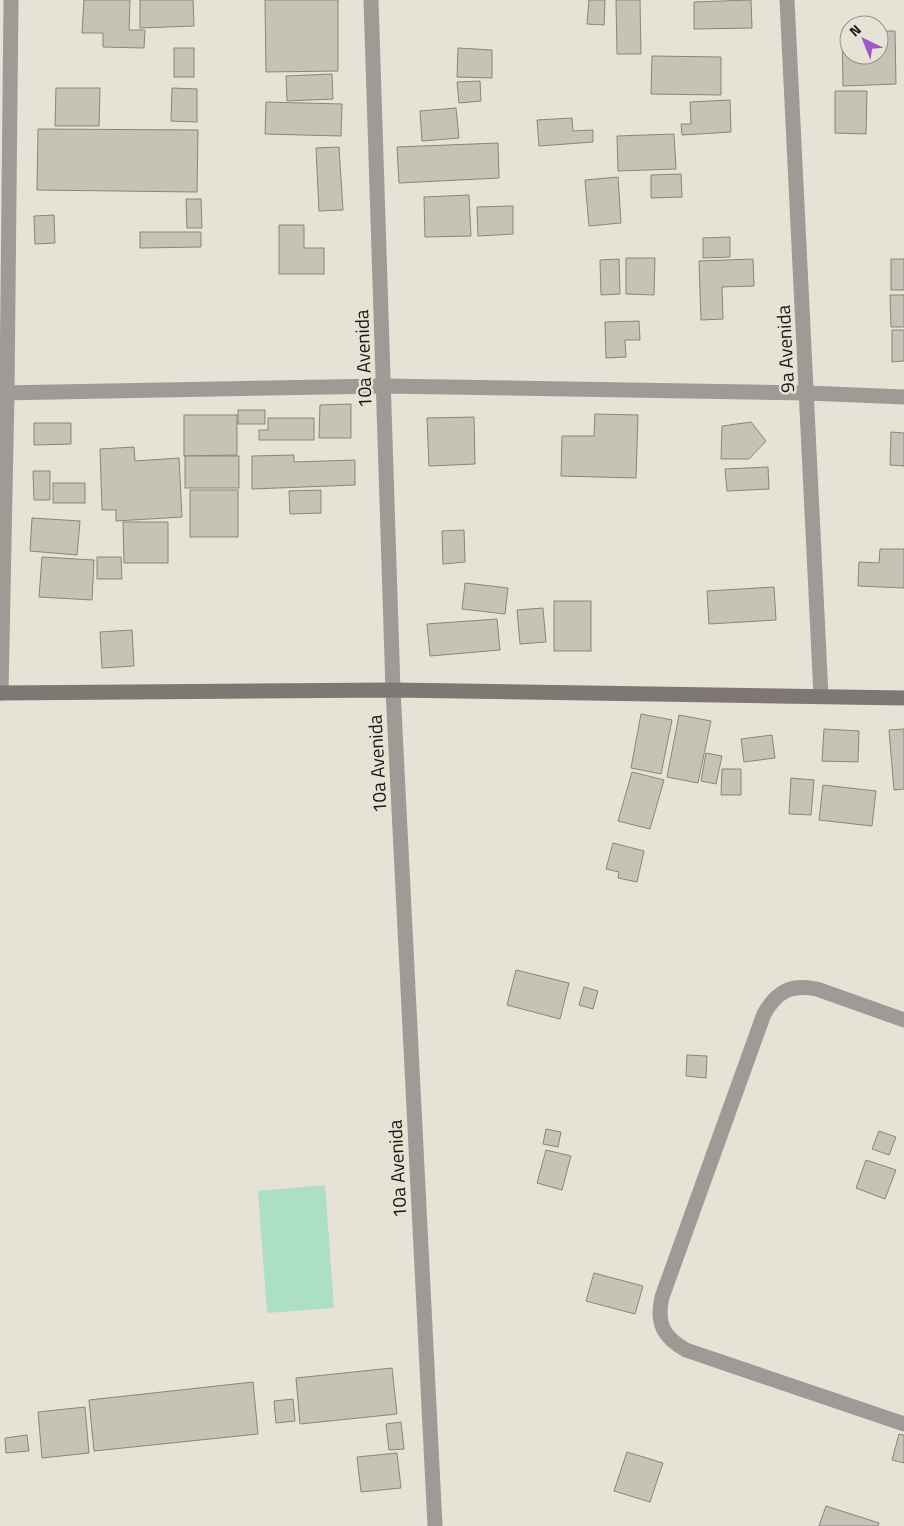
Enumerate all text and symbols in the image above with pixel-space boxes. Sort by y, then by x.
north arrow [839,15,889,65]
text: N [844,19,866,41]
street label: 9a Avenida [768,304,801,394]
street label: 10a Avenida [346,309,379,409]
street label: 10a Avenida [359,714,394,814]
street label: 10a Avenida [379,1119,414,1219]

